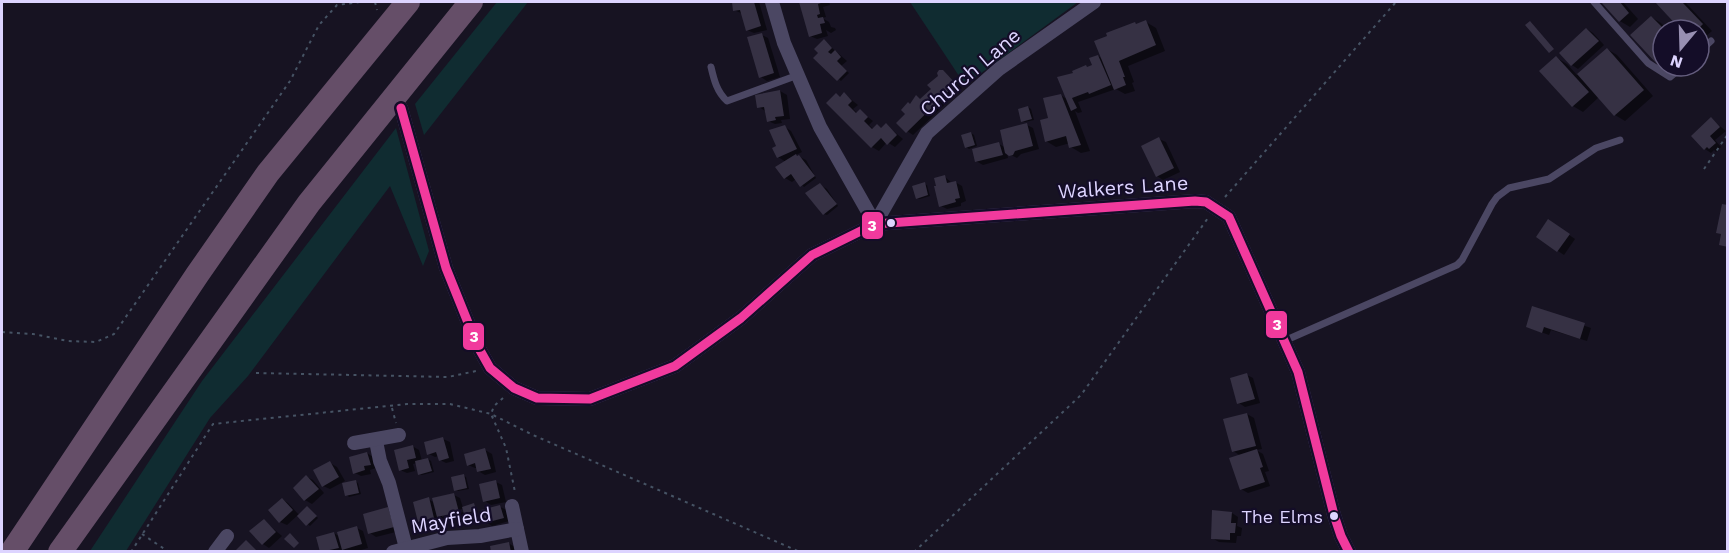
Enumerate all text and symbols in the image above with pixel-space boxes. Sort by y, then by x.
north arrow [1651,18,1711,78]
street label: Church Lane [915,23,1025,121]
text: N [1668,51,1685,73]
street label: Walkers Lane [1057,170,1189,204]
line badge: 3 [861,211,884,240]
text: 3 [867,216,877,235]
unlabelled marker [885,217,897,229]
line badge: 3 [1265,310,1288,339]
text: 3 [1272,315,1282,334]
line badge: 3 [462,322,485,351]
text: 3 [469,327,479,346]
street label: Mayfield [409,502,493,538]
place label: The Elms [1241,506,1323,527]
marker: The Elms [1328,510,1340,522]

